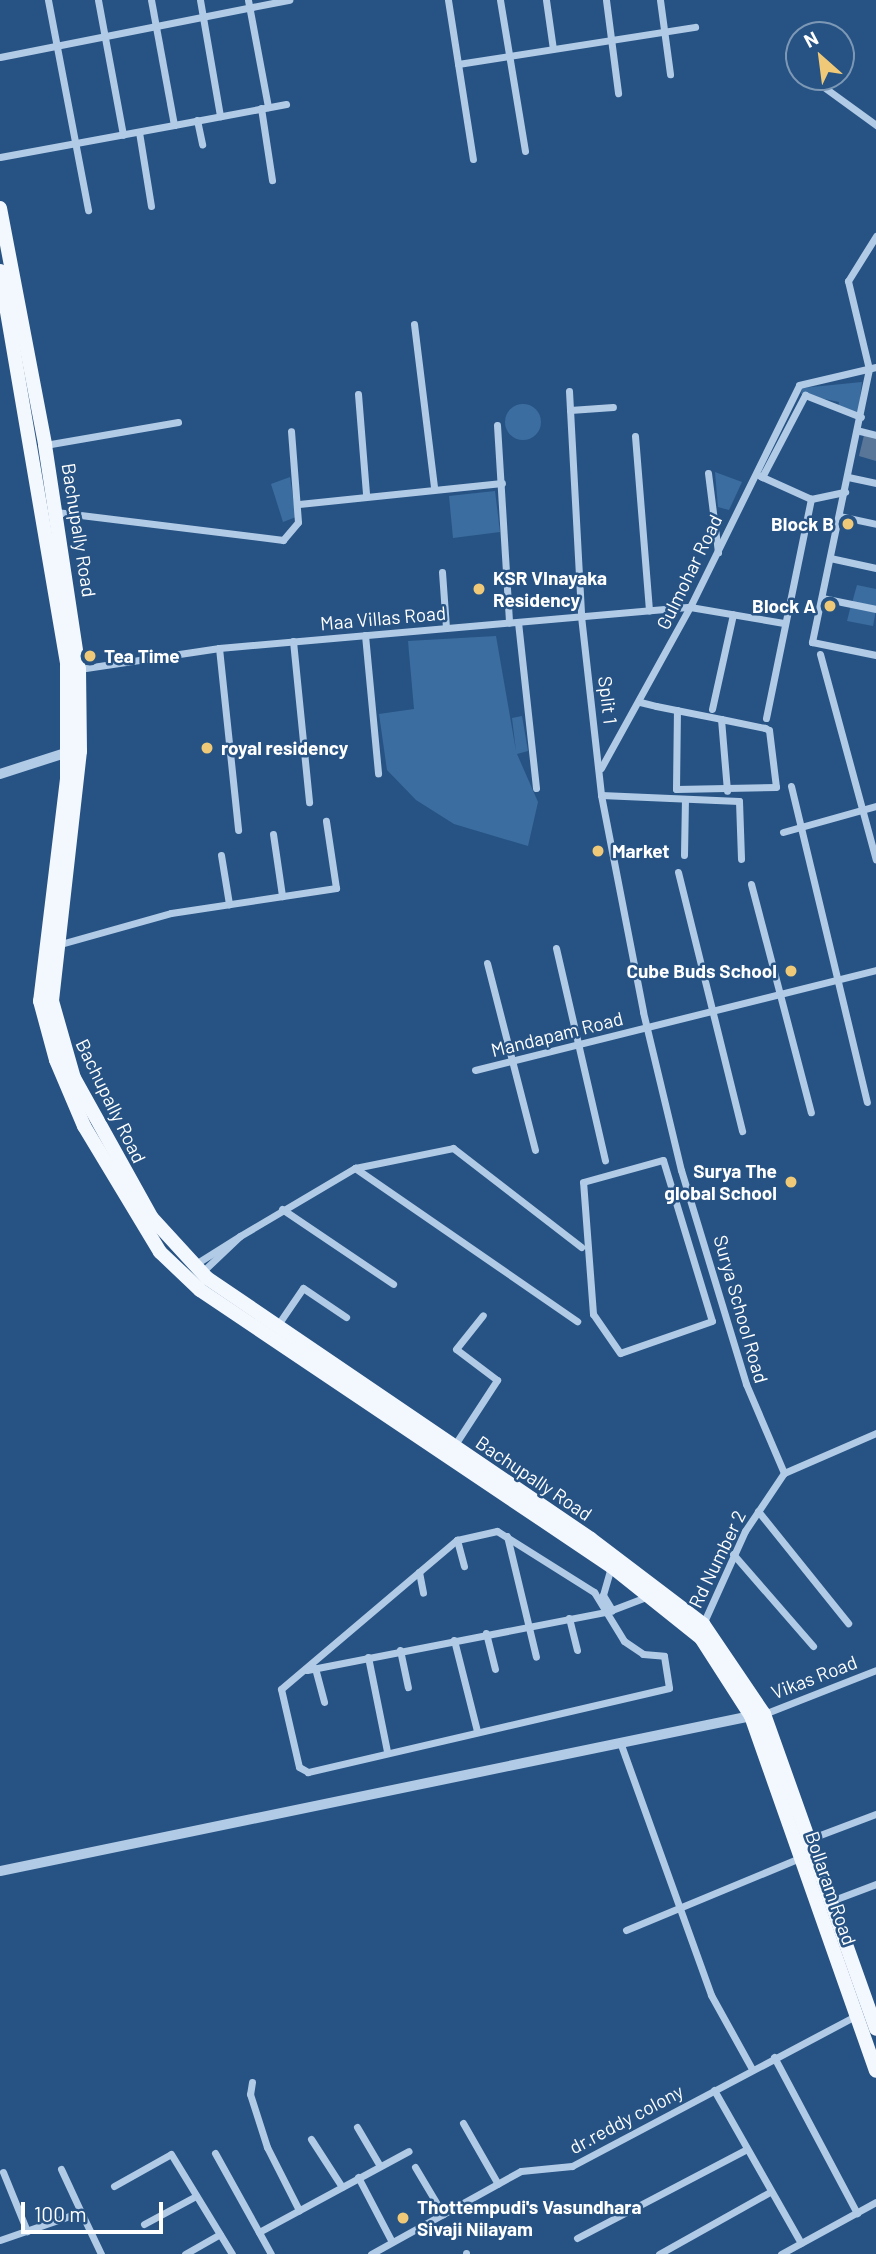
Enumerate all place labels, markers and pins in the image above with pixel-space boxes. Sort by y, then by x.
place label: Block B [771,513,834,535]
marker: Block B [840,516,856,532]
place label: KSR VInayaka Residency [493,567,607,611]
marker: KSR VInayaka Residency [471,581,487,597]
place label: Block A [752,595,816,617]
marker: Block A [822,598,838,614]
place label: Tea Time [104,645,180,667]
marker: Tea Time [82,648,98,664]
place label: royal residency [221,737,348,759]
marker: royal residency [199,740,215,756]
place label: Market [612,840,670,862]
marker: Market [590,843,606,859]
place label: Cube Buds School [626,960,777,982]
marker: Cube Buds School [783,963,799,979]
place label: Surya The global School [664,1160,777,1204]
marker: Surya The global School [783,1174,799,1190]
place label: Thottempudi's Vasundhara Sivaji Nilayam [417,2196,641,2240]
marker: Thottempudi's Vasundhara Sivaji Nilayam [395,2210,411,2226]

